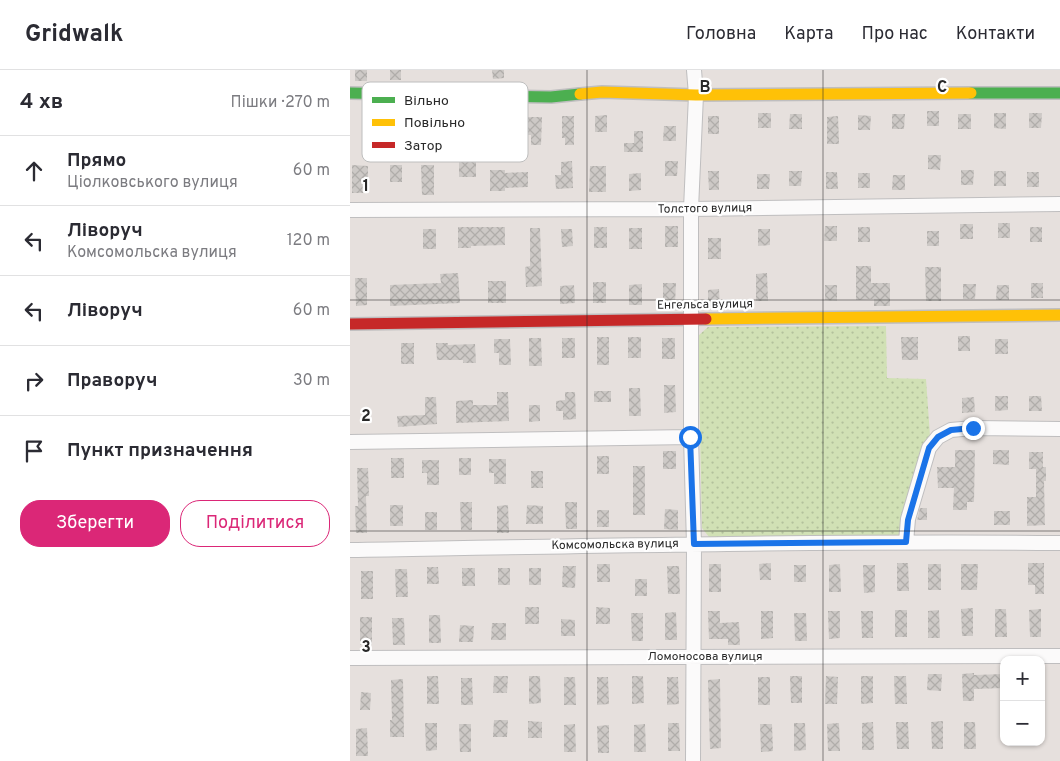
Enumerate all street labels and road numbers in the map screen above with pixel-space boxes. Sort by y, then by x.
street label: Толстого вулиця [658,200,752,218]
street label: Енгельса вулиця [657,296,753,314]
street label: Комсомольска вулиця [551,536,679,554]
street label: Ломоносова вулиця [647,649,763,665]

